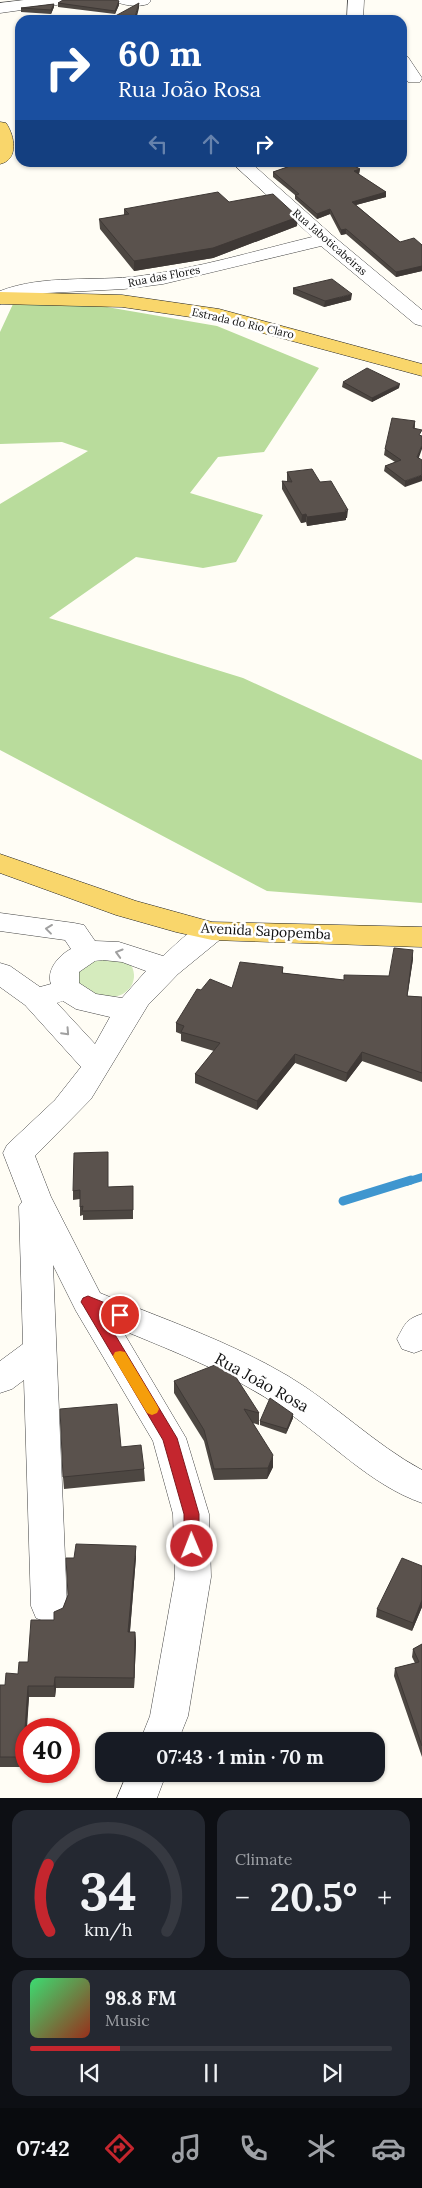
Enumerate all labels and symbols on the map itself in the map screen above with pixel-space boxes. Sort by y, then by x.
street label: Rua Jaboticabeiras [290,206,370,278]
street label: Rua das Flores [127,262,201,290]
street label: Estrada do Rio Claro [191,304,295,342]
street label: Avenida Sapopemba [199,919,332,943]
one-way arrow [45,924,53,935]
one-way arrow [116,948,124,958]
one-way arrow [60,1026,69,1035]
pin [99,1294,141,1336]
street label: Rua João Rosa [212,1348,312,1416]
position arrow [165,1519,217,1571]
speed limit sign: 40 [15,1718,80,1783]

